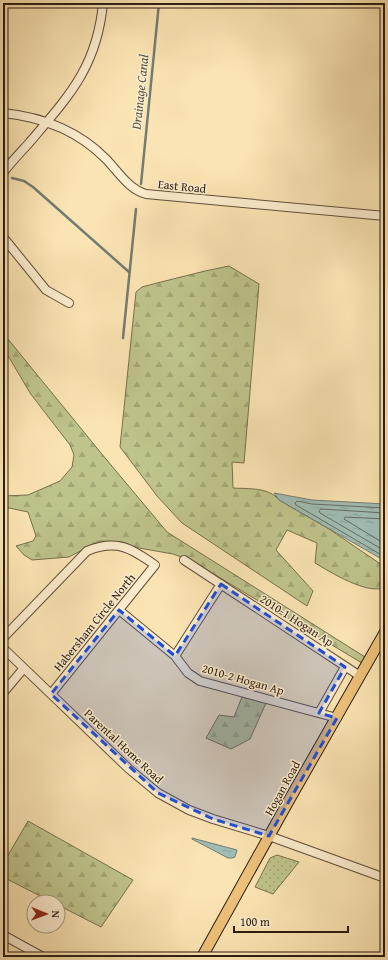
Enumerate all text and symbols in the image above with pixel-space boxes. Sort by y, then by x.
water label: Drainage Canal [127,53,153,132]
street label: East Road [157,175,208,197]
street label: Habersham Circle North [49,569,139,675]
street label: 2010-1 Hogan Ap [257,590,338,650]
street label: 2010-2 Hogan Ap [200,659,286,699]
street label: Parental Home Road [81,705,168,788]
street label: Hogan Road [260,757,304,818]
north arrow [26,894,66,934]
scale bar [234,908,348,934]
text: N [48,910,64,919]
text: 100 m [240,913,270,930]

